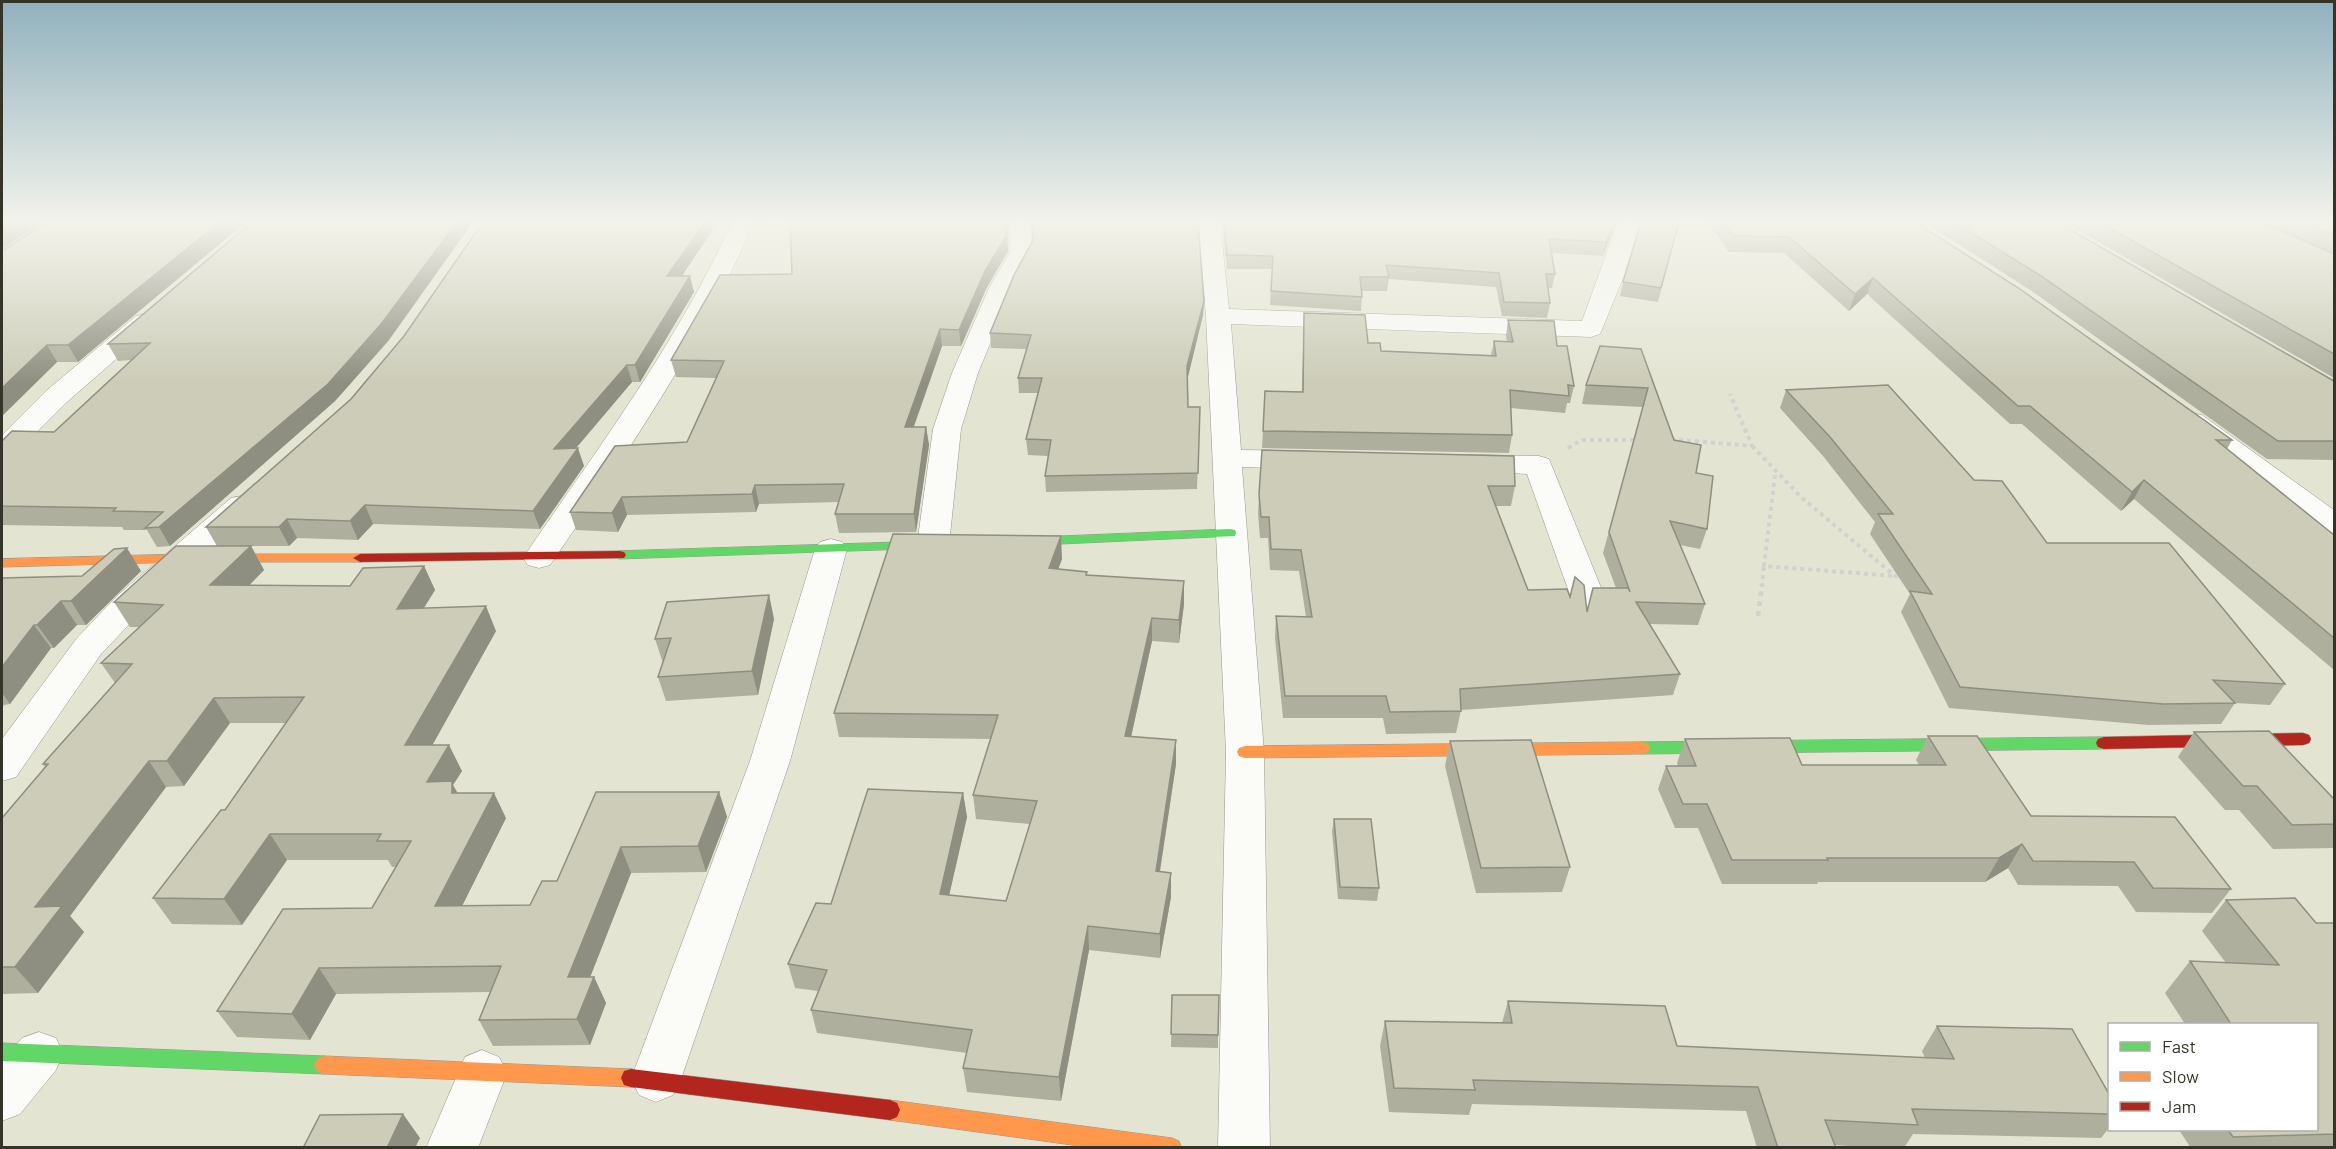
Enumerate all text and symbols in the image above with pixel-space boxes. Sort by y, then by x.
legend [2108,1023,2318,1131]
text: Fast [2162,1035,2196,1057]
text: Slow [2162,1065,2199,1087]
text: Jam [2162,1095,2196,1117]

